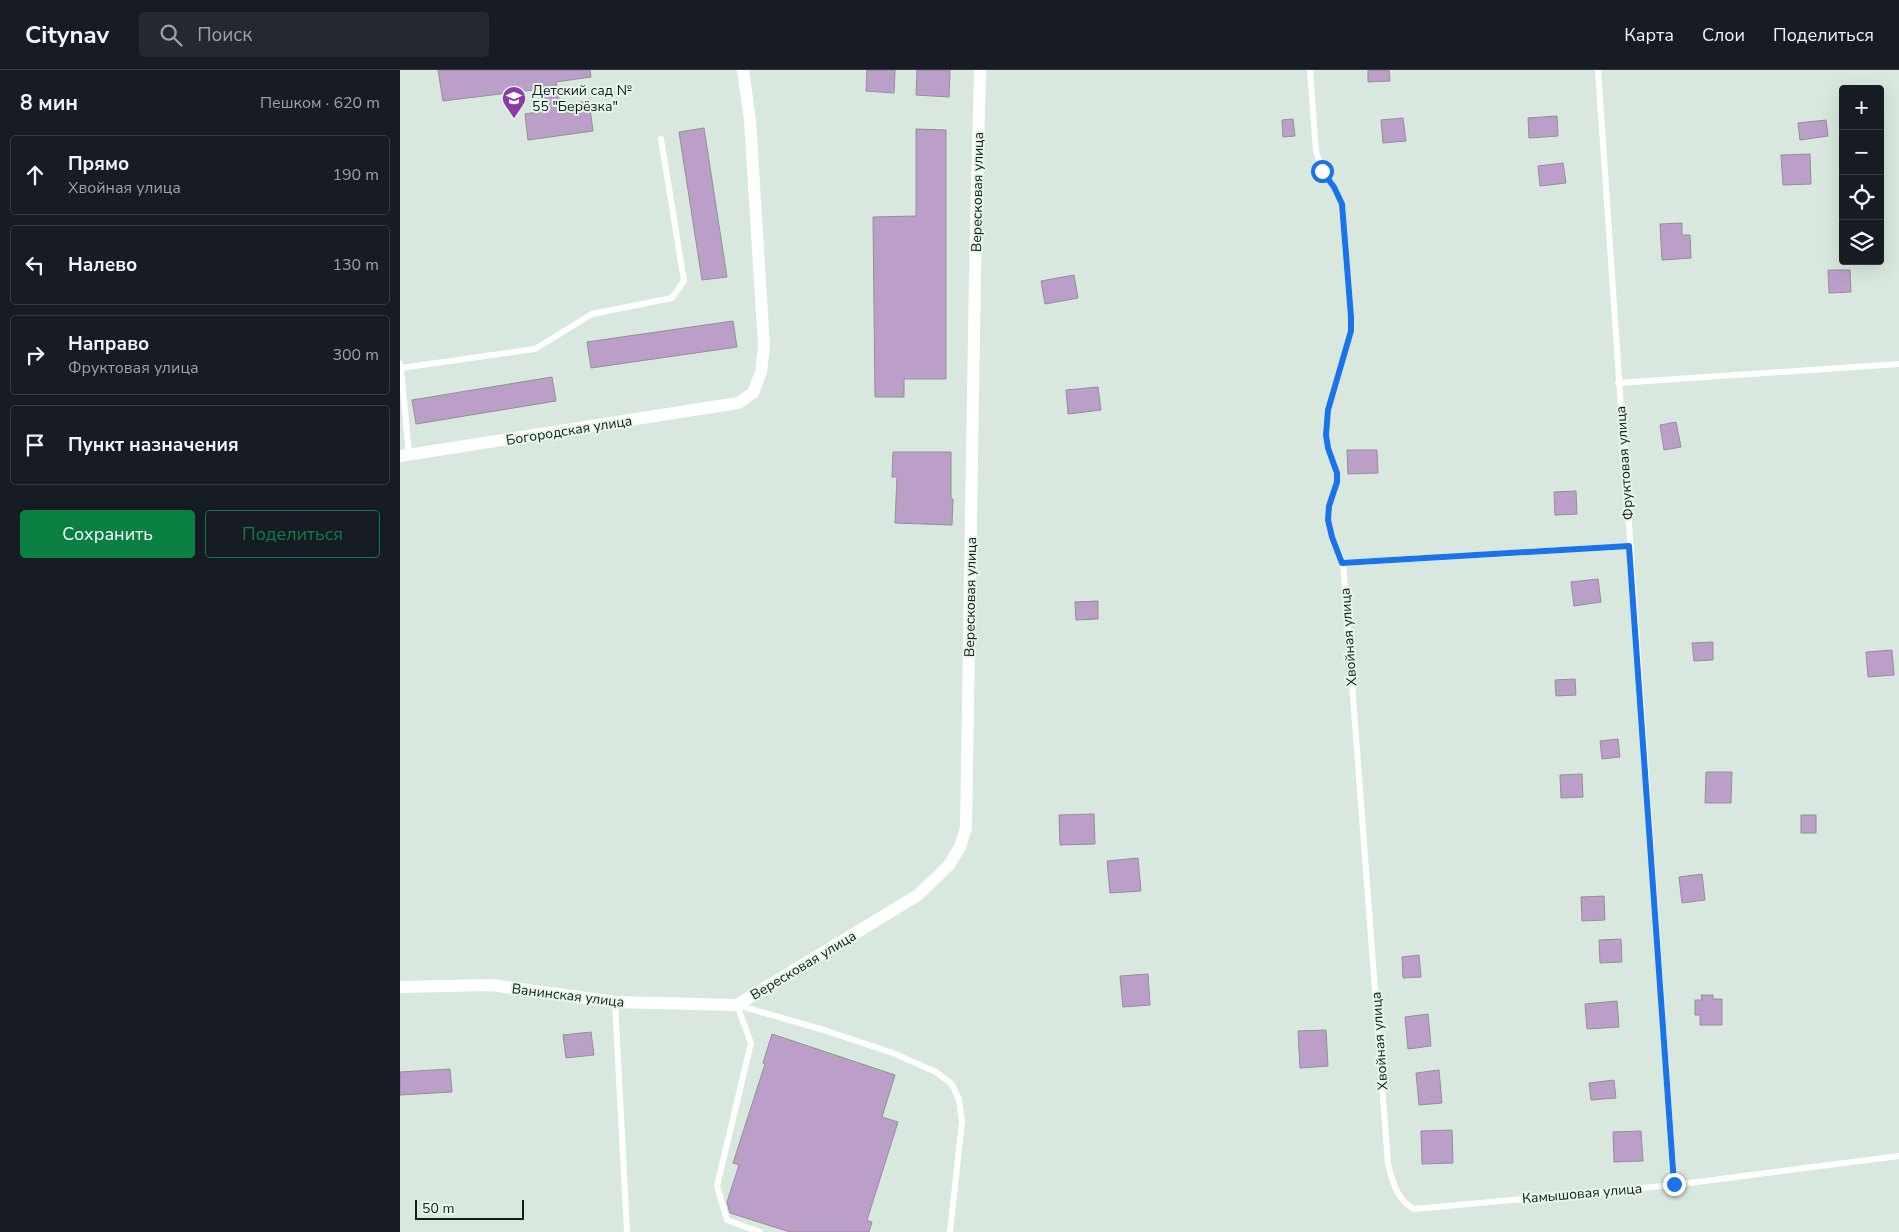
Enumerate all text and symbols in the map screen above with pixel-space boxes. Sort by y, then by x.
search box [139,12,489,57]
text: Citynav [25,19,109,51]
icon: search [157,21,185,49]
text: Поиск [197,22,252,48]
text: Карта [1624,23,1674,47]
text: Слои [1702,23,1745,47]
text: Поделиться [1773,23,1874,47]
place label: Детский сад № 55 "Берёзка" [532,81,632,116]
school or university icon: Детский сад № 55 "Берёзка" [501,85,527,119]
map controls [1839,85,1884,265]
button: + [1839,85,1884,130]
text: 8 мин [20,89,78,117]
text: Пешком · 620 m [260,92,380,114]
button: − [1839,130,1884,175]
street label: Вересковая улица [967,132,988,252]
text: Прямо [68,151,129,177]
route start [1311,160,1334,183]
icon: ahead [21,161,49,189]
text: 190 m [332,164,379,186]
button: locate [1839,175,1884,220]
text: Хвойная улица [68,177,181,199]
button: layers [1839,220,1884,265]
icon: left [21,251,49,279]
text: Налево [68,252,137,278]
text: 130 m [332,254,379,276]
text: Направо [68,331,149,357]
icon: right [21,341,49,369]
text: 300 m [332,344,379,366]
text: Фруктовая улица [68,357,199,379]
street label: Фруктовая улица [1611,405,1638,521]
street label: Богородская улица [505,411,633,450]
icon: arrive [21,431,49,459]
text: Пункт назначения [68,432,239,458]
button: Сохранить [20,510,195,558]
button: Поделиться [205,510,380,558]
street label: Вересковая улица [960,537,981,657]
street label: Хвойная улица [1336,587,1361,687]
street label: Вересковая улица [747,926,860,1005]
street label: Ванинская улица [511,979,625,1012]
street label: Хвойная улица [1367,991,1392,1091]
route end [1663,1173,1686,1196]
street label: Камышовая улица [1521,1179,1643,1208]
scale bar [415,1197,524,1220]
text: 50 m [422,1199,454,1218]

